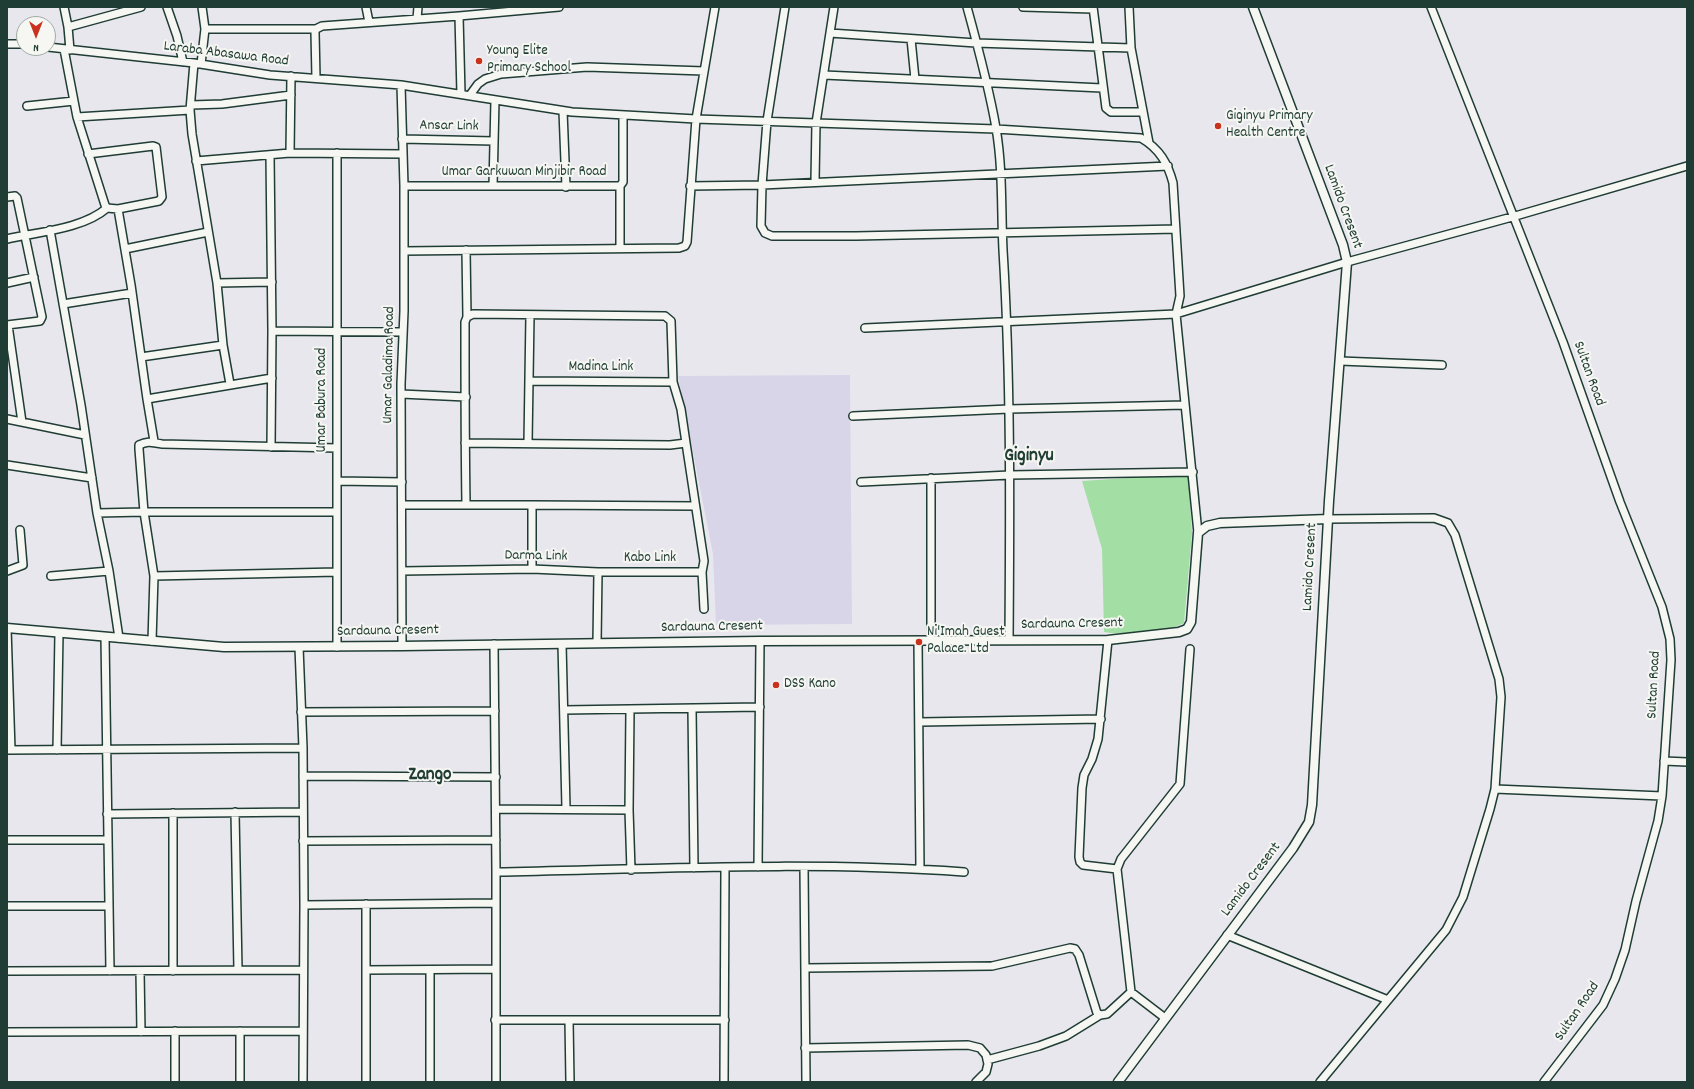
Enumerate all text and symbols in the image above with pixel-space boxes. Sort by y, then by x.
north arrow [16,16,56,56]
street label: Laraba Abasawa Road [162,38,290,72]
text: N [33,39,39,55]
place label: Young Elite Primary School [487,43,571,78]
marker: Young Elite Primary School [474,56,484,66]
place label: Giginyu Primary Health Centre [1226,108,1313,143]
street label: Ansar Link [419,117,479,137]
marker: Giginyu Primary Health Centre [1213,121,1223,131]
street label: Lamido Cresent [1318,162,1366,252]
street label: Umar Garkuwan Minjibir Road [442,164,606,182]
street label: Umar Galadima Road [380,306,400,424]
street label: Sultan Road [1568,339,1608,409]
street label: Umar Babura Road [314,348,332,452]
street label: Madina Link [569,359,633,377]
district label: Giginyu [1004,446,1054,468]
street label: Lamido Cresent [1300,522,1322,612]
street label: Darma Link [504,547,568,567]
street label: Kabo Link [624,550,676,568]
street label: Sardauna Cresent [1021,615,1123,635]
street label: Sardauna Cresent [661,618,763,638]
street label: Sardauna Cresent [337,622,439,642]
place label: Ni'Imah Guest Palace. Ltd [927,624,1005,659]
marker: Ni'Imah Guest Palace. Ltd [914,637,924,647]
street label: Sultan Road [1644,651,1666,719]
place label: DSS Kano [784,676,836,694]
marker: DSS Kano [771,680,781,690]
district label: Zango [409,765,451,787]
street label: Lamido Cresent [1218,839,1286,921]
street label: Sultan Road [1552,979,1604,1045]

